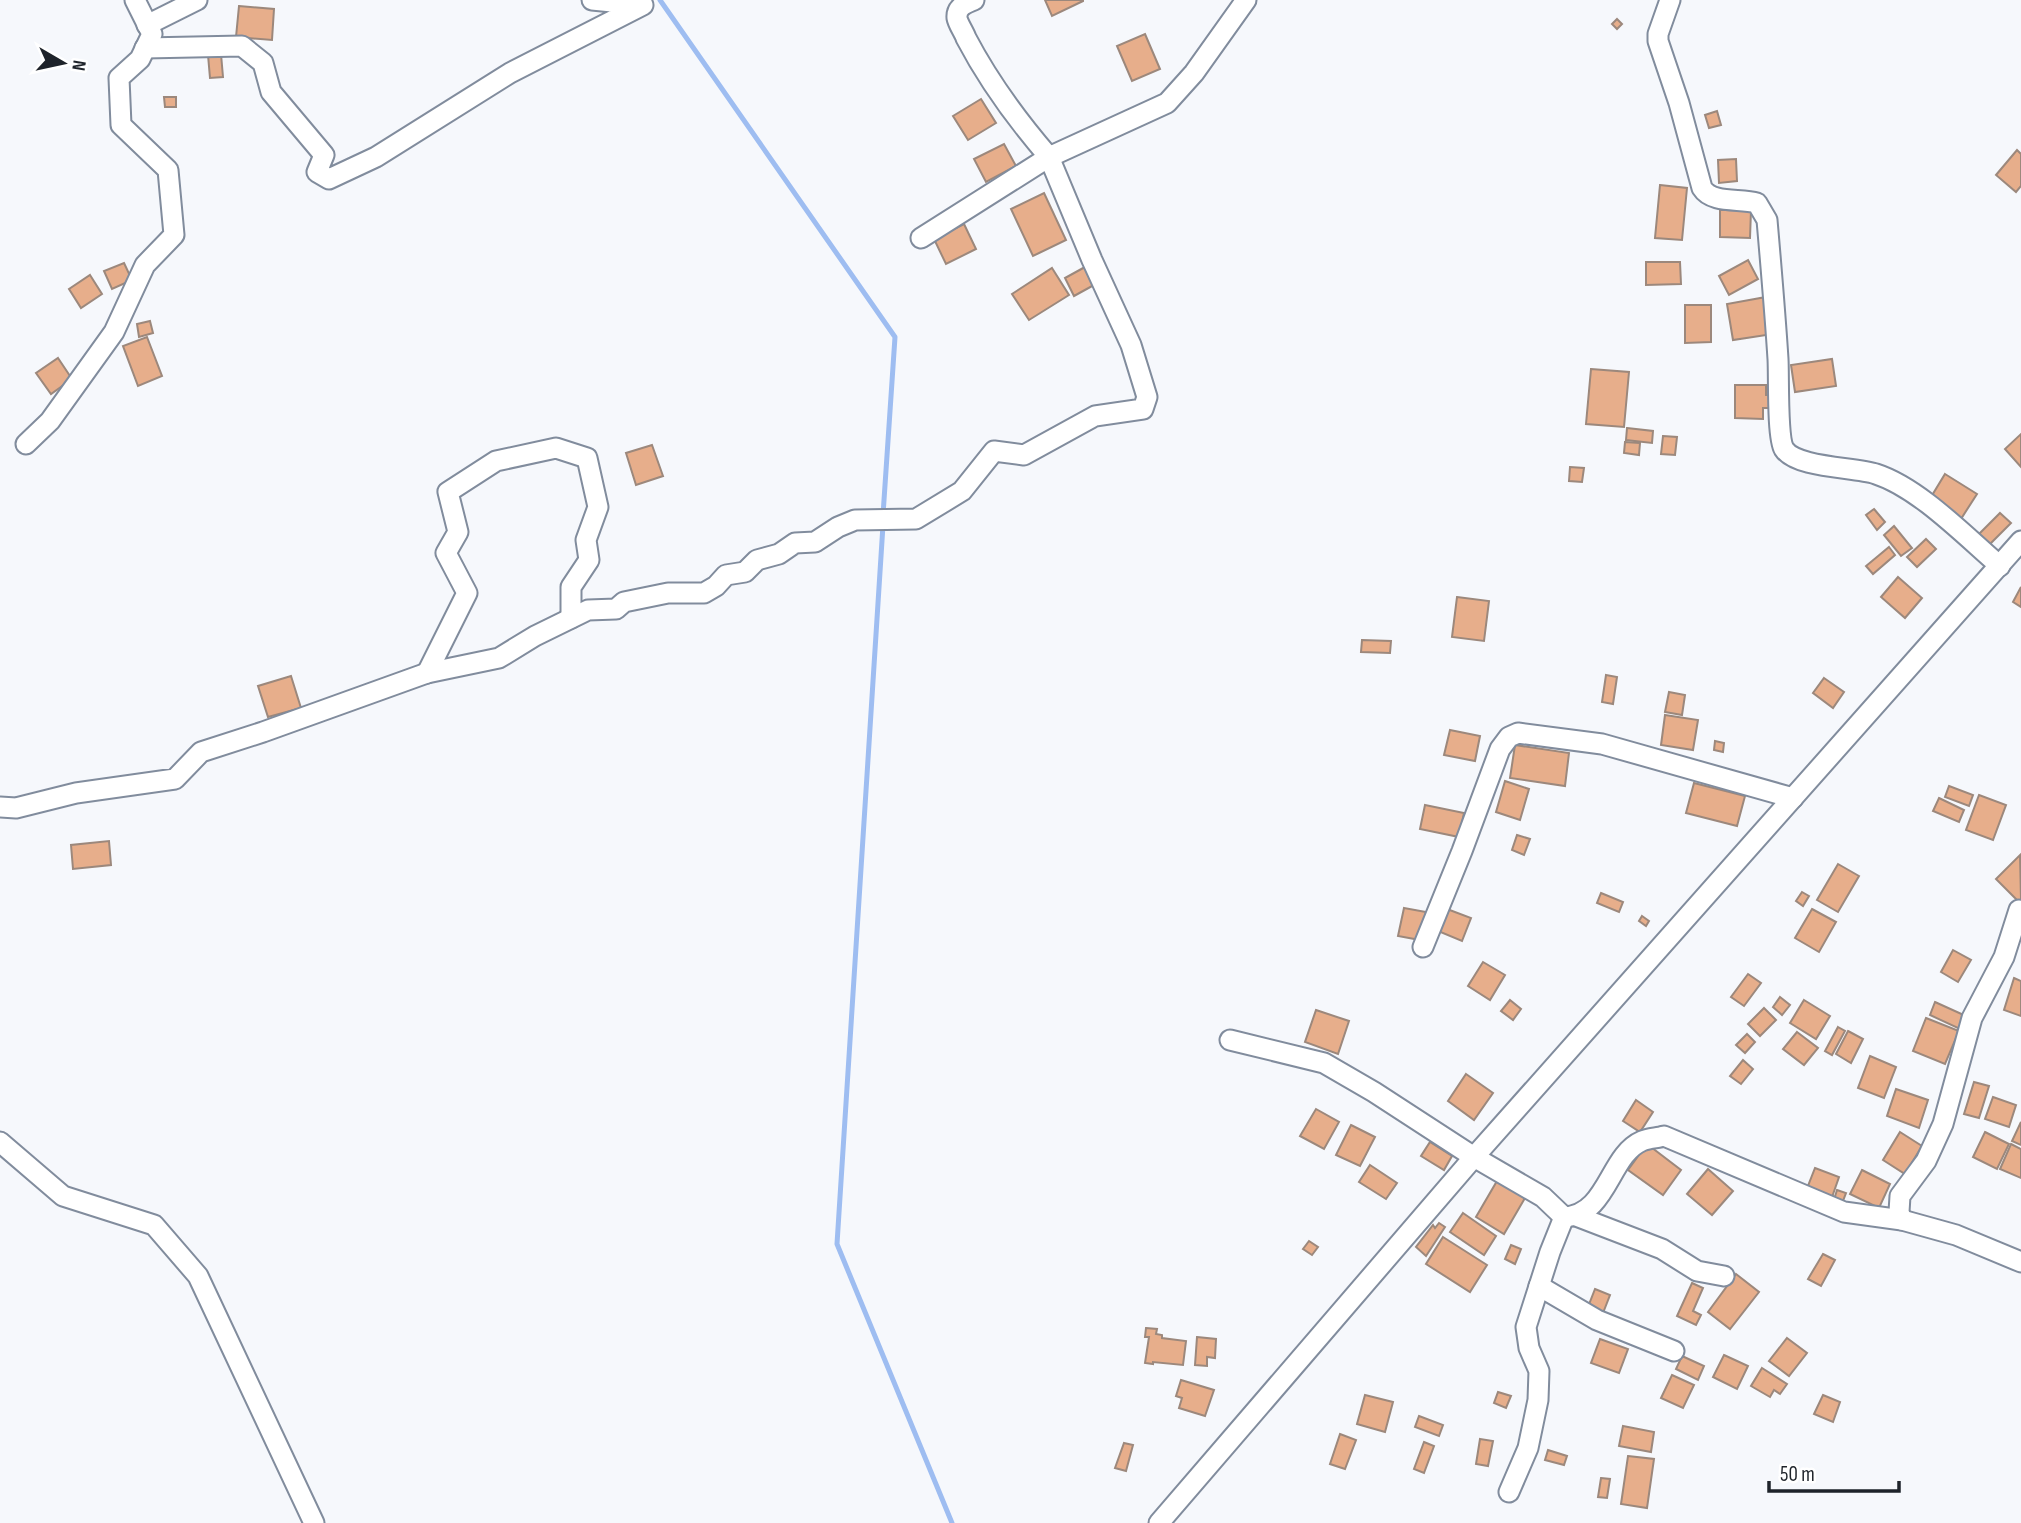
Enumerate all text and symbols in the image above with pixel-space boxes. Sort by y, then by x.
north arrow [28,28,98,98]
text: N [66,59,90,72]
scale bar [1769,1450,1898,1494]
text: 50 m [1780,1462,1815,1487]

